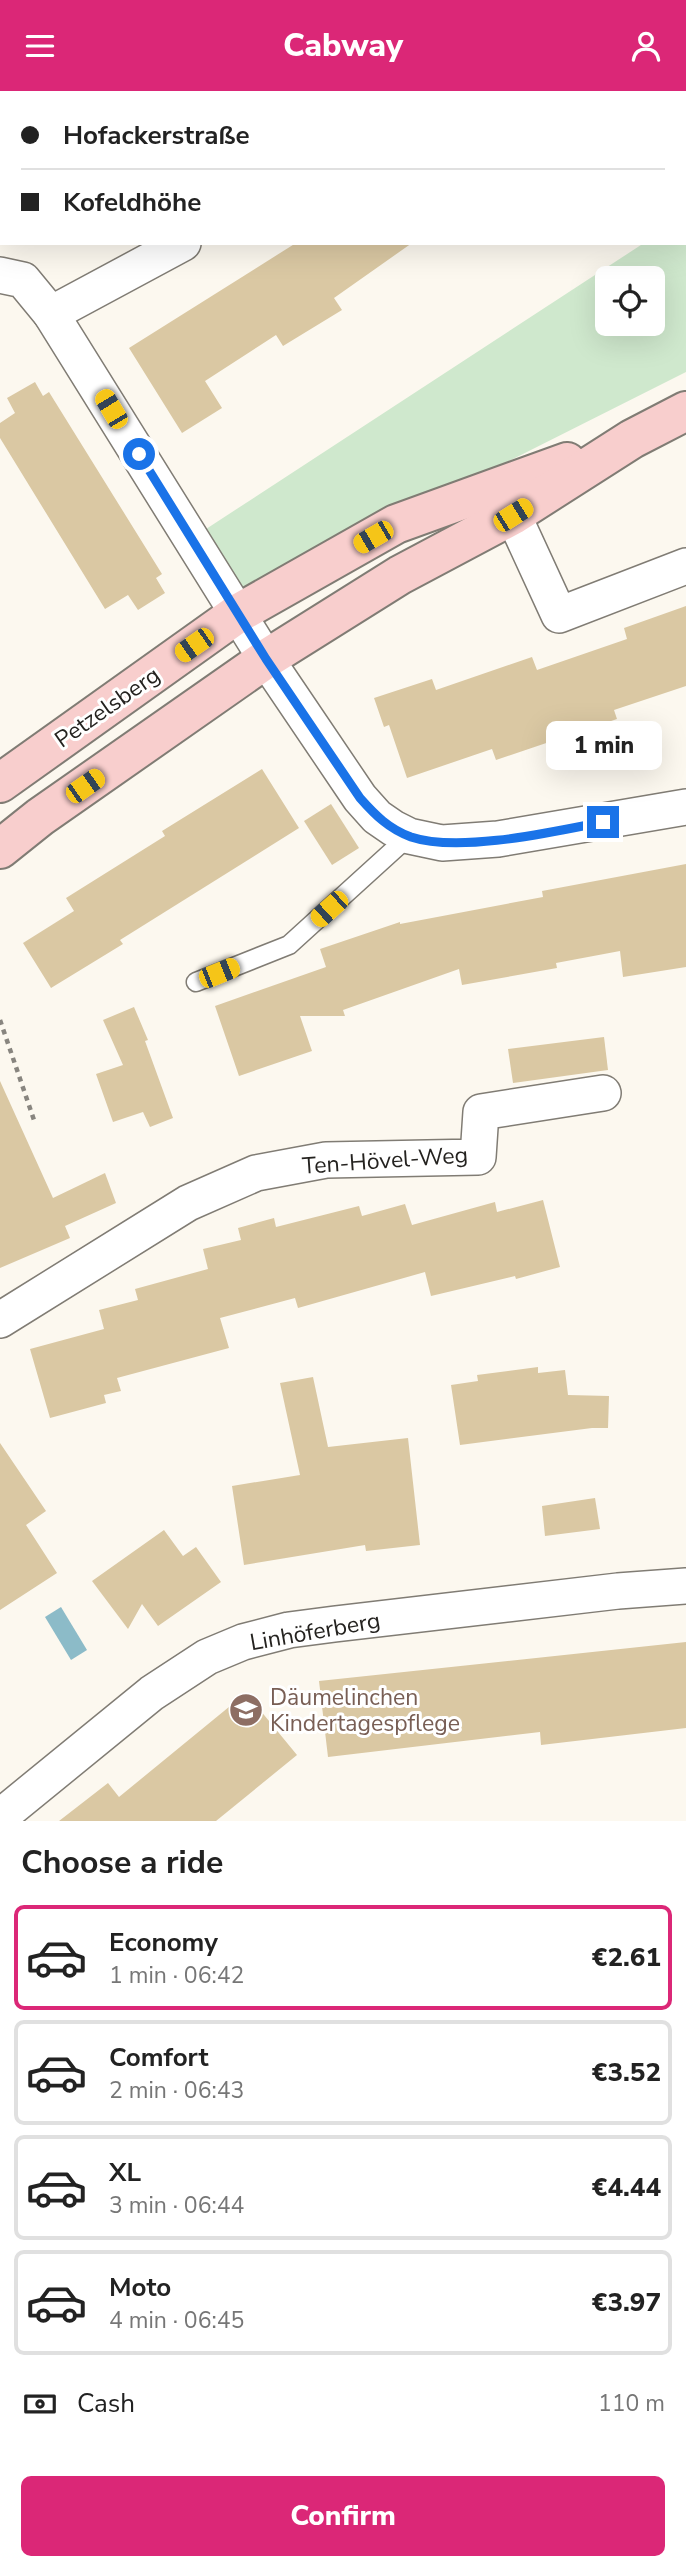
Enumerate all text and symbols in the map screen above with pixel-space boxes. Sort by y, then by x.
text: Cabway [283,24,403,67]
icon: menu [21,27,59,65]
icon: person [627,27,665,65]
text: Hofackerstraße [63,118,250,153]
text: Kofeldhöhe [63,185,201,220]
map controls [595,266,665,336]
button: locate [595,266,665,336]
car [92,386,131,432]
route start [123,438,155,470]
car [490,495,537,535]
car [350,517,397,557]
car [171,624,218,666]
street label: Petzelsberg [48,660,166,755]
callout: 1 min [545,721,661,769]
text: 1 min [574,730,634,761]
car [62,765,109,807]
route end [587,806,619,838]
car [307,887,352,931]
car [196,955,243,991]
street label: Ten-Hövel-Weg [301,1139,469,1182]
street label: Linhöferberg [248,1605,383,1658]
place label: Däumelinchen Kindertagespflege [270,1682,460,1739]
school or university icon: Däumelinchen Kindertagespflege [227,1691,265,1729]
text: Choose a ride [21,1841,223,1884]
text: Economy [109,1925,218,1960]
icon: car [25,1926,88,1989]
text: €2.61 [592,1940,661,1975]
text: 1 min · 06:42 [109,1960,244,1991]
text: Comfort [109,2040,209,2075]
icon: car [25,2041,88,2104]
text: €3.52 [592,2055,661,2090]
text: 2 min · 06:43 [109,2075,244,2106]
text: XL [109,2155,141,2190]
icon: car [25,2156,88,2219]
text: €4.44 [592,2170,661,2205]
text: 3 min · 06:44 [109,2190,244,2221]
text: Moto [109,2270,171,2305]
icon: car [25,2271,88,2334]
text: €3.97 [592,2285,661,2320]
text: 4 min · 06:45 [109,2305,244,2336]
icon: cash [21,2385,59,2423]
text: Cash [77,2386,135,2421]
text: 110 m [598,2388,665,2419]
button: Confirm [21,2476,665,2556]

